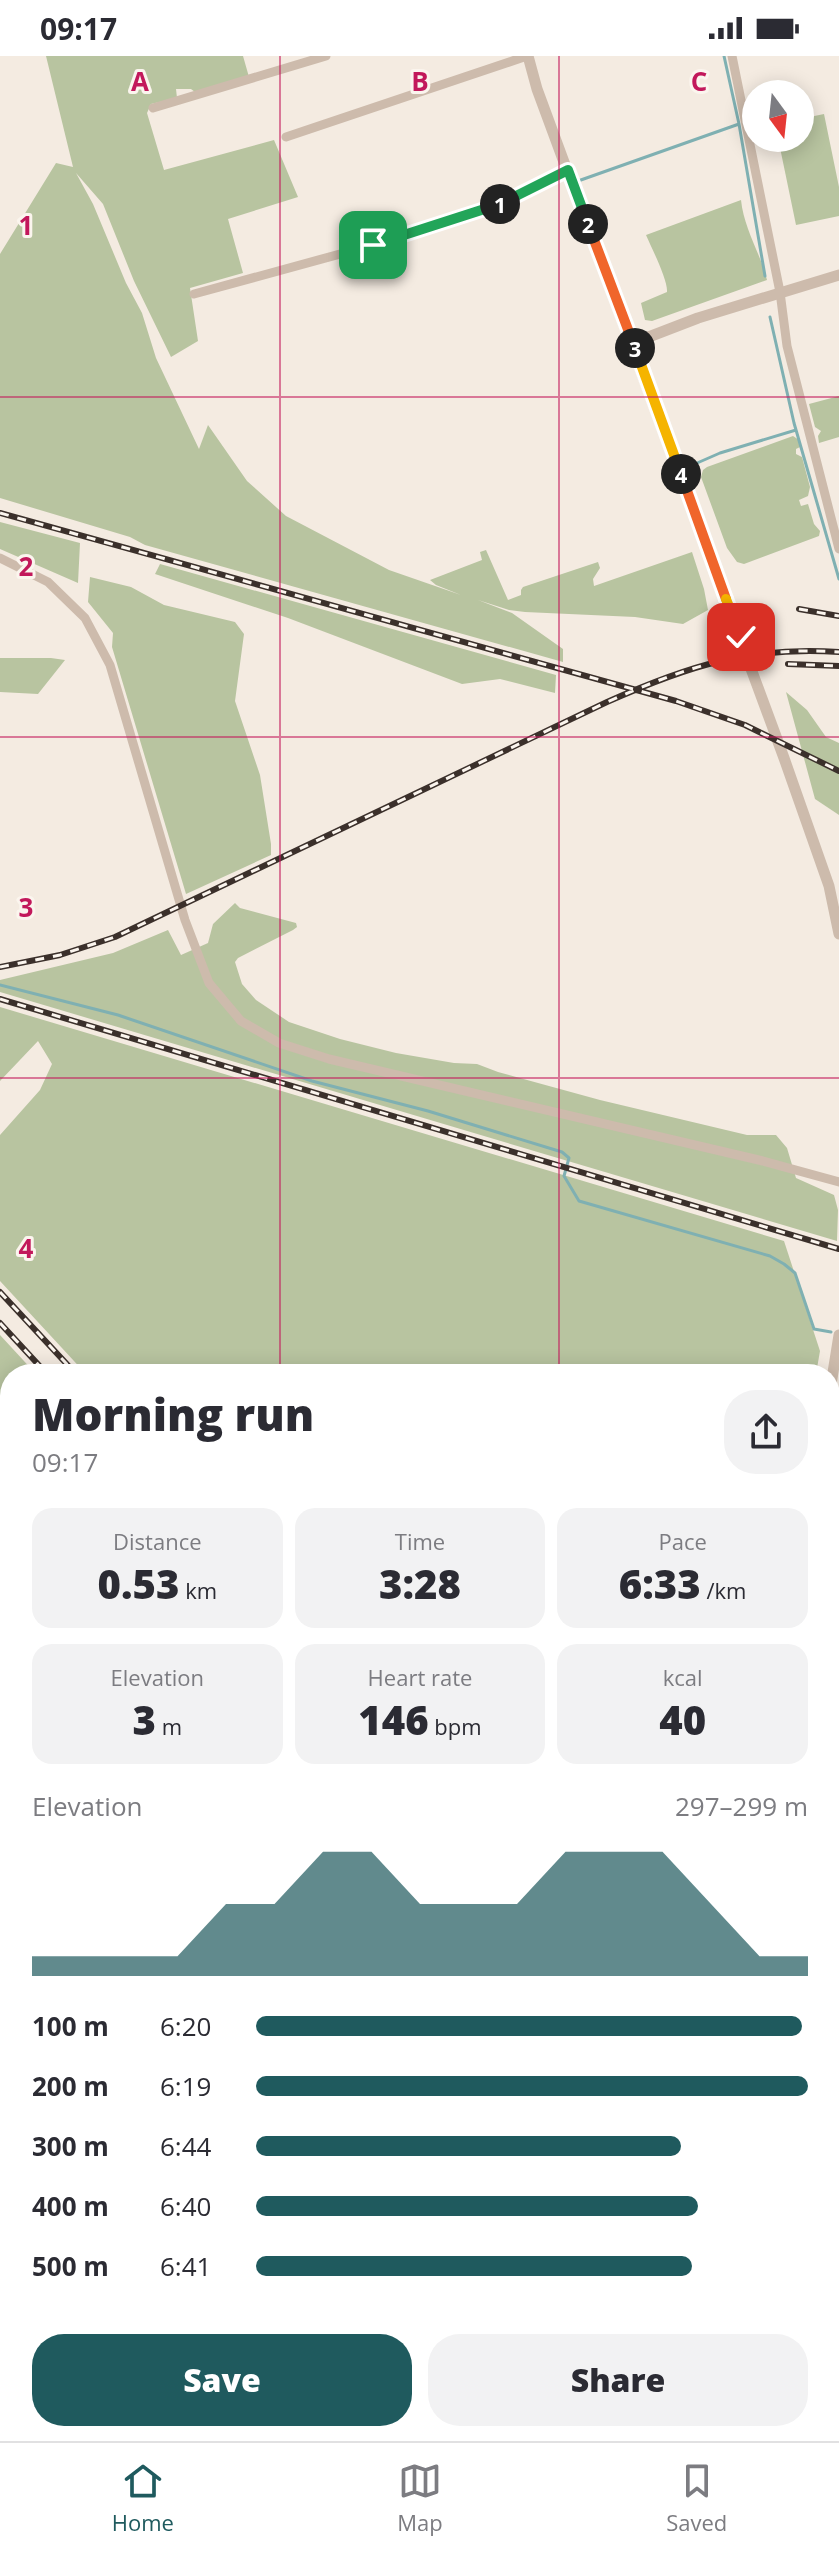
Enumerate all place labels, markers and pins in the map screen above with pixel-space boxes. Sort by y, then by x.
pin: 1 [480,184,520,224]
pin: 2 [568,204,608,244]
pin [339,211,407,279]
pin: 3 [615,328,655,368]
pin: 4 [661,454,701,494]
pin [707,603,775,671]

